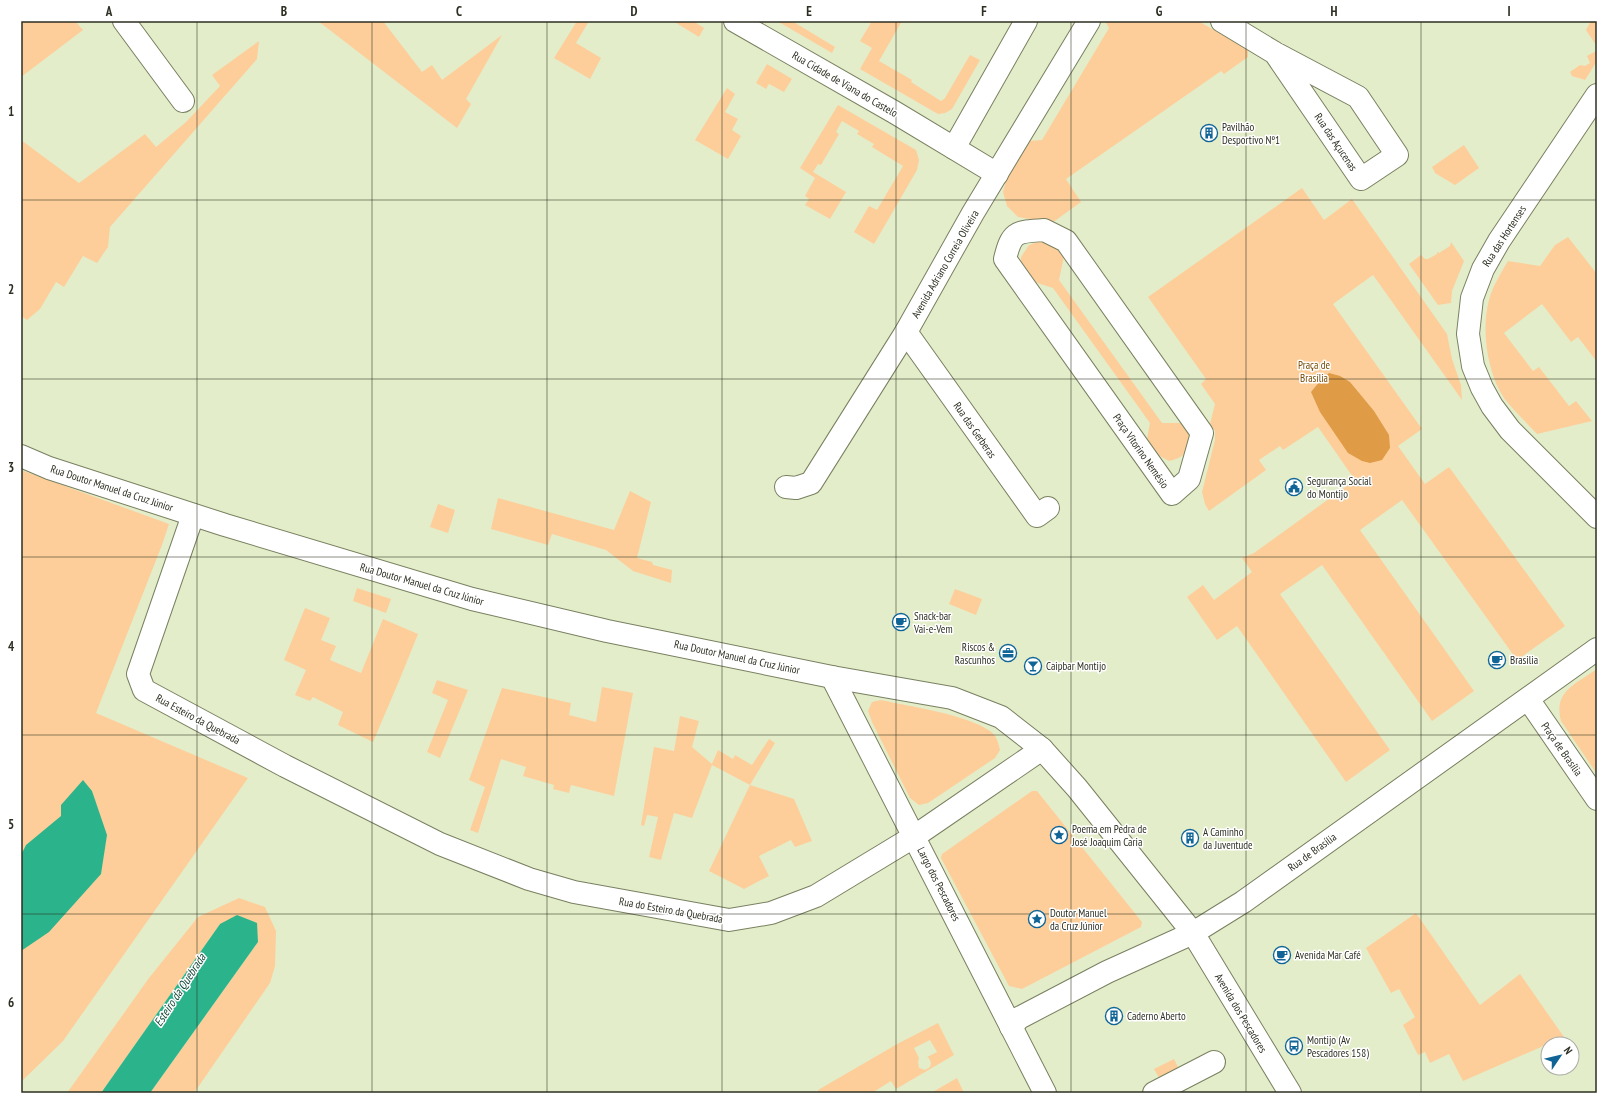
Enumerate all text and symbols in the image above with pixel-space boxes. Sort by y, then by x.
text: A [105,3,113,20]
text: B [281,3,287,20]
text: C [456,3,462,20]
text: D [631,3,638,20]
text: E [806,3,812,20]
text: F [981,3,987,20]
text: G [1156,3,1163,20]
text: H [1331,3,1338,20]
text: I [1507,3,1511,20]
street label: Rua Cidade de Viana do Castelo [790,48,900,120]
text: 1 [8,103,14,120]
street label: Rua das Açucenas [1312,110,1361,174]
place label: Pavilhão Desportivo Nº1 [1222,120,1280,147]
building icon: Pavilhão Desportivo Nº1 [1199,123,1219,143]
street label: Rua das Hortenses [1479,203,1529,269]
street label: Avenida Adriano Correia Oliveira [908,207,982,321]
text: 2 [8,281,14,298]
park label: Praça de Brasília [1298,358,1330,385]
street label: Rua das Gerberas [951,399,1000,461]
street label: Praça Vitorino Nemésio [1110,411,1172,491]
text: 3 [8,459,14,476]
street label: Rua Doutor Manuel da Cruz Júnior [49,462,175,514]
place label: Segurança Social do Montijo [1307,474,1372,501]
public building icon: Segurança Social do Montijo [1284,477,1304,497]
street label: Rua Doutor Manuel da Cruz Júnior [358,560,486,608]
place label: Snack-bar Vai-e-Vem [913,609,953,636]
cafe icon: Snack-bar Vai-e-Vem [891,612,911,632]
street label: Rua Doutor Manuel da Cruz Júnior [673,637,801,677]
text: 4 [8,638,15,655]
place label: Riscos & Rascunhos [955,640,995,667]
office icon: Riscos & Rascunhos [998,643,1018,663]
cafe icon: Brasilia [1487,650,1507,670]
place label: Brasilia [1510,653,1538,667]
bar icon: Caipbar Montijo [1023,656,1043,676]
place label: Caipbar Montijo [1046,659,1106,673]
street label: Rua Esteiro da Quebrada [153,691,243,747]
street label: Praça de Brasília [1538,719,1586,779]
text: 5 [8,816,14,833]
place label: Poema em Pedra de José Joaquim Caria [1071,822,1147,849]
place icon: Poema em Pedra de José Joaquim Caria [1049,825,1069,845]
place label: A Caminho da Juventude [1203,825,1253,852]
building icon: A Caminho da Juventude [1180,828,1200,848]
street label: Rua de Brasília [1285,830,1339,874]
street label: Largo dos Pescadores [914,845,964,924]
street label: Rua do Esteiro da Quebrada [618,894,724,926]
place label: Doutor Manuel da Cruz Júnior [1050,906,1107,933]
place icon: Doutor Manuel da Cruz Júnior [1027,909,1047,929]
cafe icon: Avenida Mar Café [1272,945,1292,965]
place label: Avenida Mar Café [1295,948,1361,962]
water label: Esteiro da Quebrada [151,950,209,1029]
street label: Avenida dos Pescadores [1212,971,1270,1055]
text: 6 [8,994,14,1011]
building icon: Caderno Aberto [1104,1006,1124,1026]
place label: Caderno Aberto [1127,1009,1186,1023]
place label: Montijo (Av Pescadores 158) [1307,1033,1369,1060]
bus stop icon: Montijo (Av Pescadores 158) [1284,1036,1304,1056]
north arrow [1540,1036,1580,1076]
text: N [1561,1044,1576,1057]

